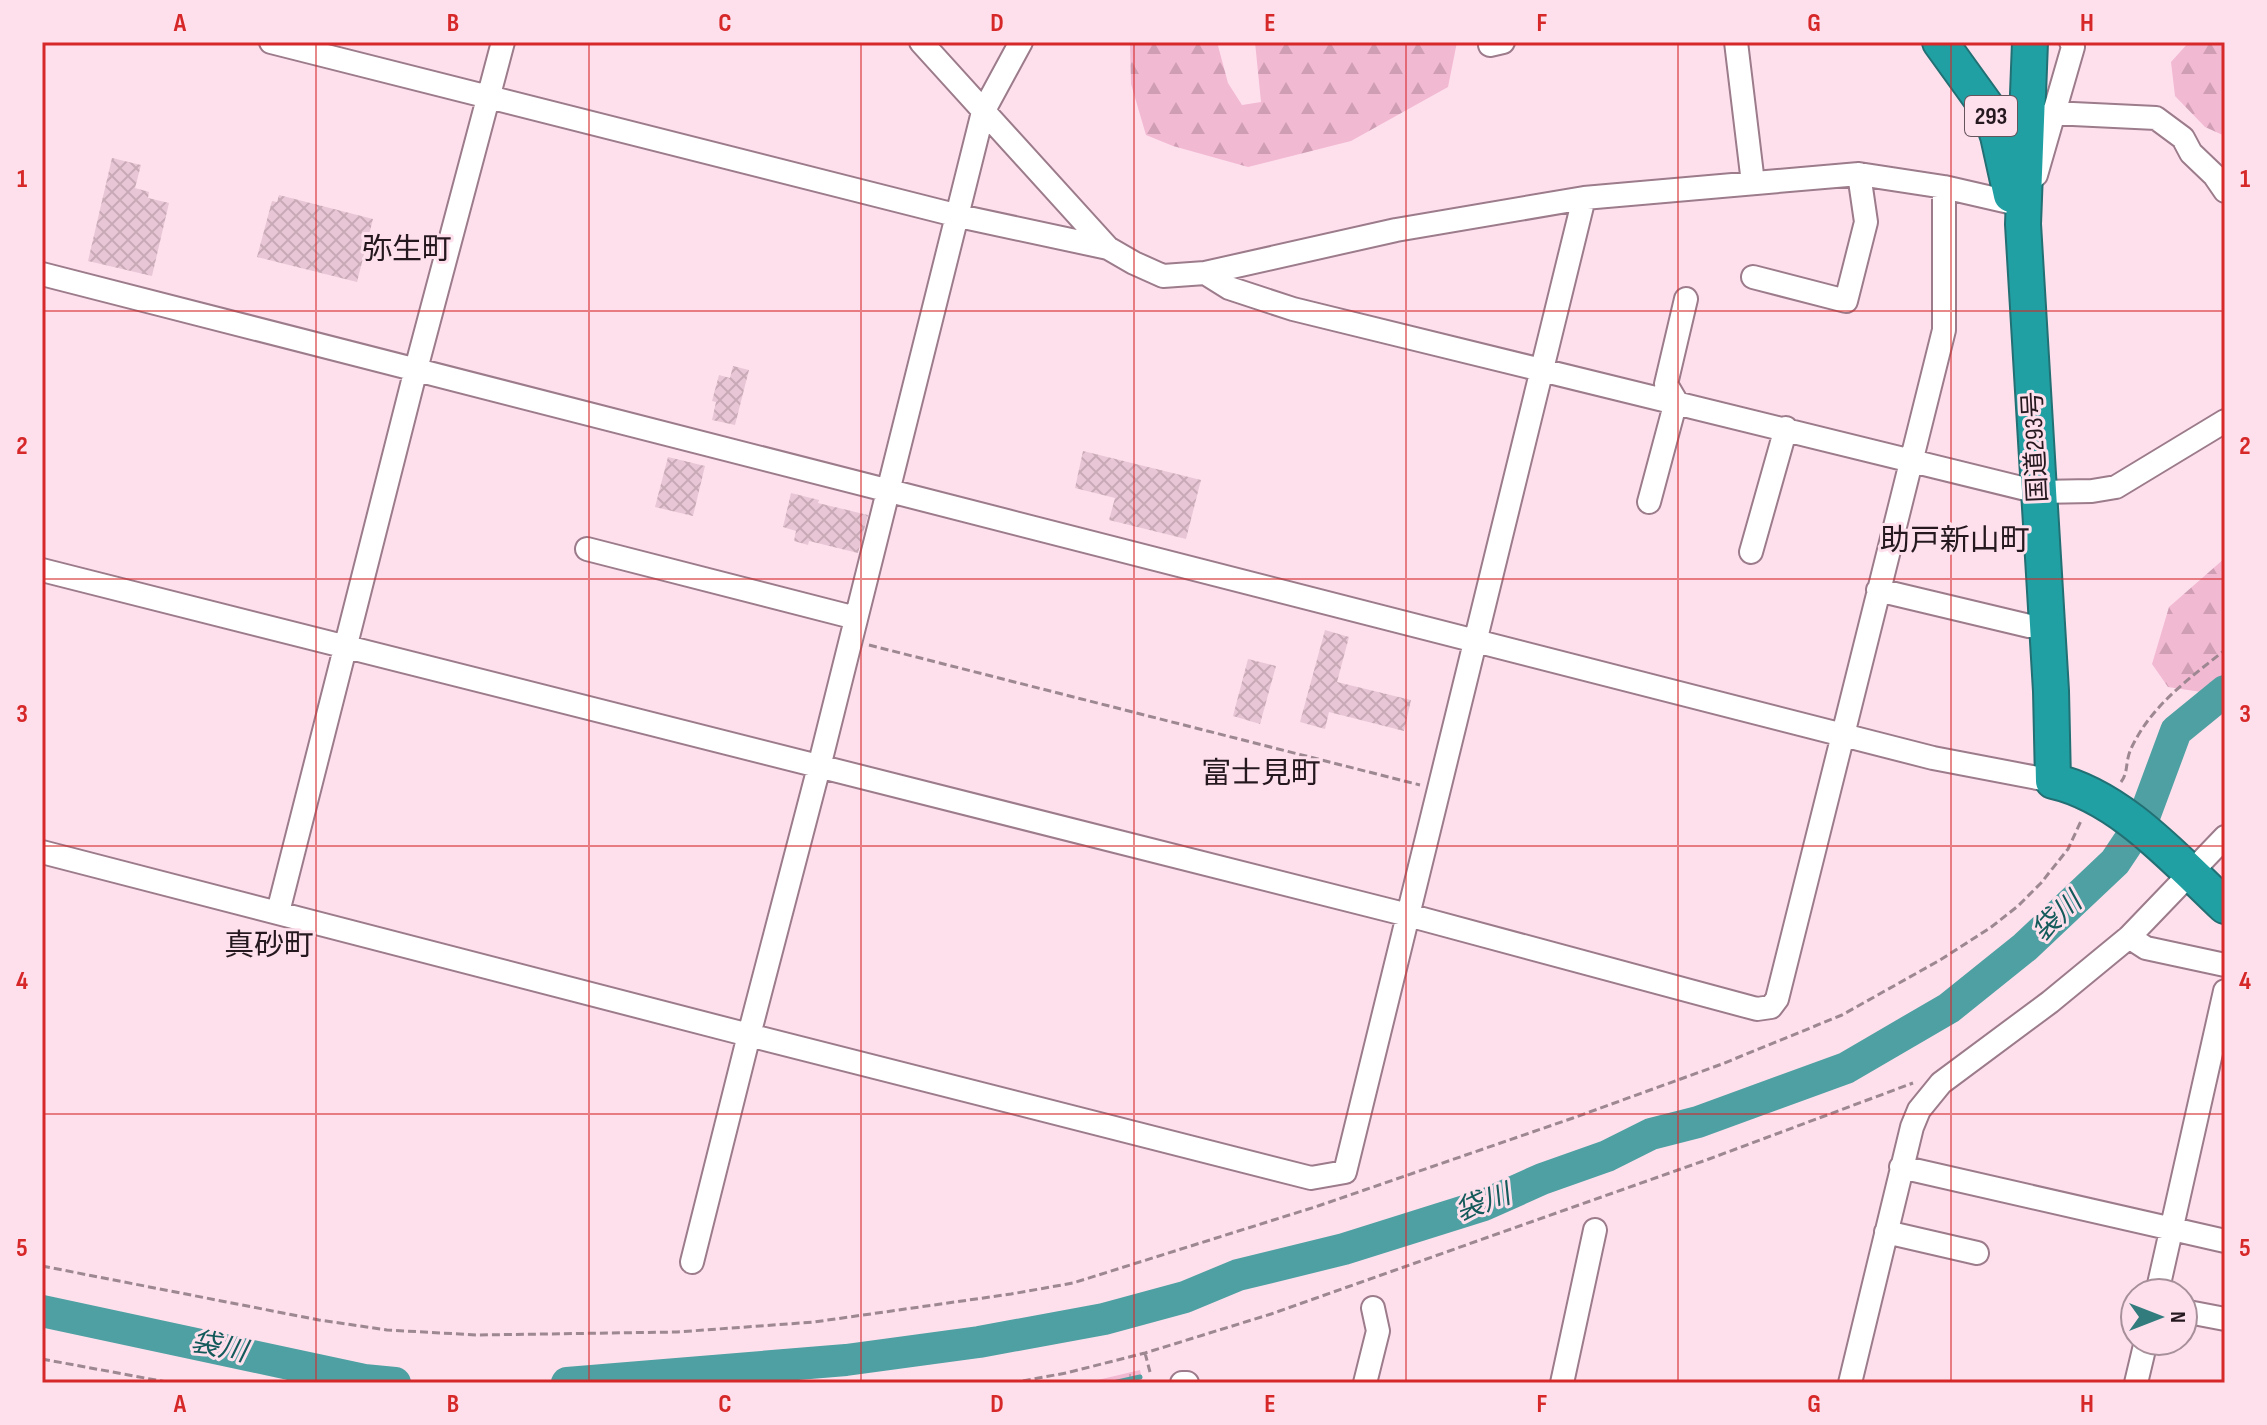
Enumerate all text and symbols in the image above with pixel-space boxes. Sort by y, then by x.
text: A [173,8,187,39]
text: B [447,8,459,39]
text: C [718,8,732,39]
text: D [990,8,1004,39]
text: E [1264,8,1276,39]
text: F [1537,8,1548,39]
text: G [1807,8,1821,39]
text: H [2080,8,2094,39]
road number: 293 [1965,96,2017,136]
text: 1 [17,164,27,195]
text: 1 [2240,164,2250,195]
district label: 弥生町 [362,232,452,268]
street label: 国道293号 [2018,391,2054,503]
text: 2 [16,431,28,462]
text: 2 [2239,431,2251,462]
district label: 助戸新山町 [1880,523,2030,559]
text: 3 [16,699,28,730]
text: 3 [2239,699,2251,730]
district label: 富士見町 [1201,756,1321,792]
water label: 袋川 [2025,884,2091,948]
district label: 真砂町 [224,928,314,964]
text: 4 [16,966,28,997]
text: 4 [2239,966,2251,997]
water label: 袋川 [1451,1177,1518,1228]
text: 5 [16,1233,28,1264]
text: 5 [2239,1233,2251,1264]
north arrow [2119,1277,2199,1357]
text: N [2164,1311,2191,1323]
water label: 袋川 [188,1325,253,1370]
text: A [173,1389,187,1420]
text: B [447,1389,459,1420]
text: C [718,1389,732,1420]
text: D [990,1389,1004,1420]
text: E [1264,1389,1276,1420]
text: F [1537,1389,1548,1420]
text: G [1807,1389,1821,1420]
text: H [2080,1389,2094,1420]

